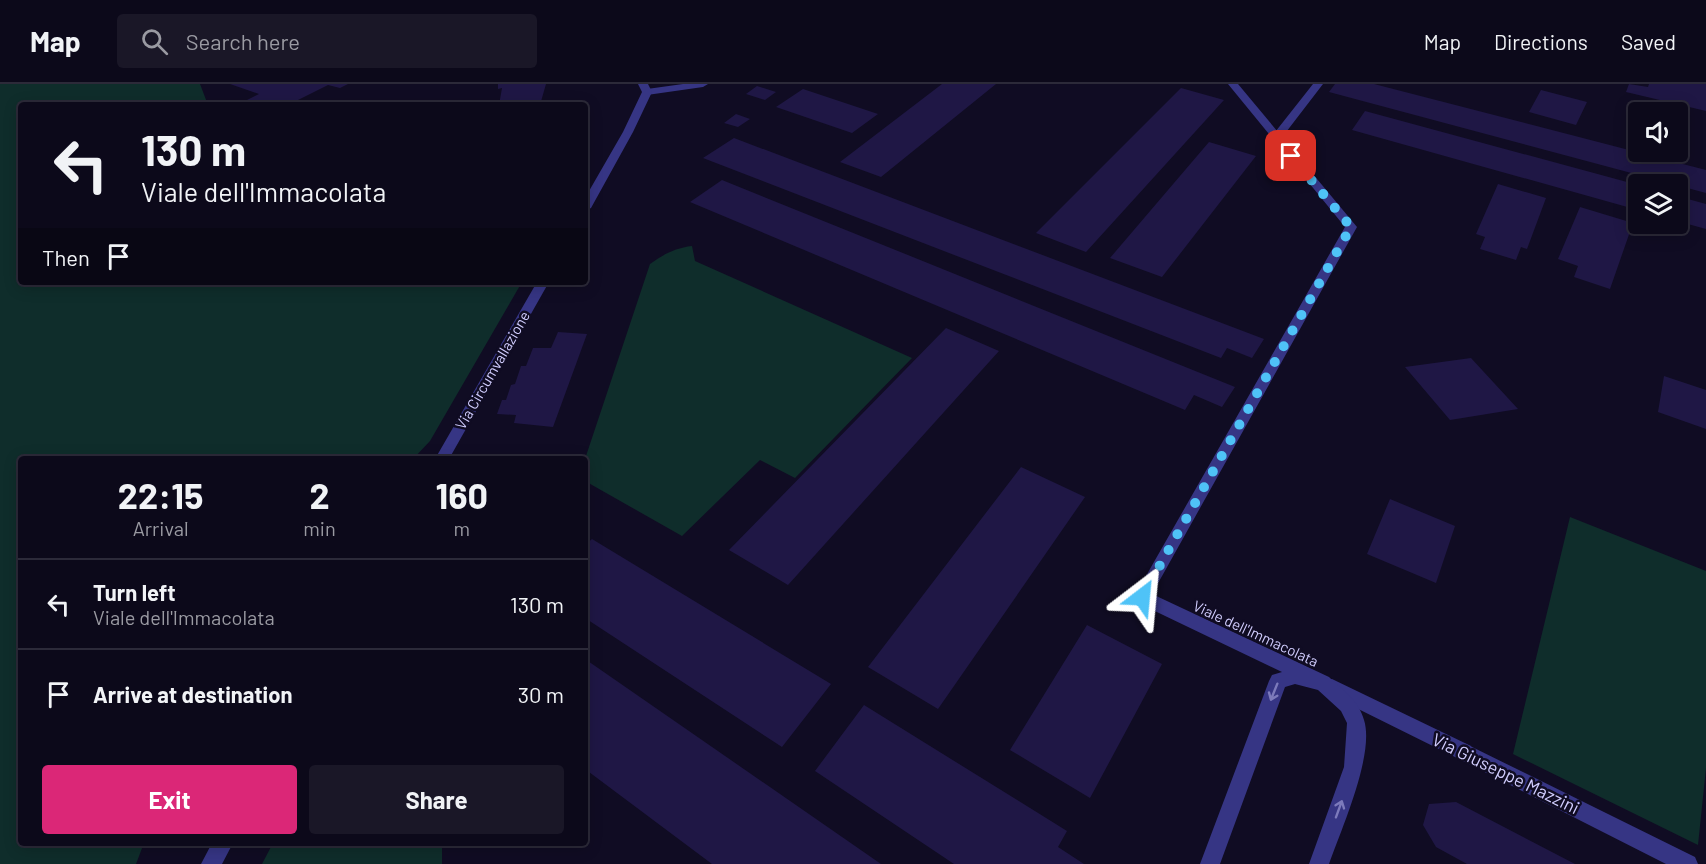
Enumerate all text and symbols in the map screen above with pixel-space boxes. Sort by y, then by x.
search box [117,14,537,68]
text: Map [30,24,81,58]
icon: search [138,25,171,58]
text: Search here [186,28,300,54]
text: Map [1424,29,1461,54]
text: Directions [1494,29,1588,54]
text: Saved [1621,29,1676,54]
map controls [1628,102,1688,234]
button: sound [1628,102,1688,162]
text: 130 m [141,124,246,174]
icon: left [42,126,120,204]
pin [1265,130,1316,181]
icon: arrive [1274,139,1307,172]
button: layers [1628,174,1688,234]
text: Viale dell'Immacolata [141,175,386,207]
icon: arrive [102,240,135,273]
text: Then [42,244,90,270]
street label: Via Circumvallazione [451,308,533,432]
text: 22:15 [118,473,203,516]
text: 2 [309,473,330,516]
text: 160 [436,473,488,516]
text: Arrival [133,516,189,540]
text: min [303,516,336,540]
text: m [454,516,470,540]
position arrow [1110,565,1174,629]
text: Turn left [93,579,176,605]
icon: left [42,588,75,621]
text: 130 m [510,591,564,617]
street label: Viale dell'Immacolata [1190,596,1322,670]
text: Viale dell'Immacolata [93,605,275,629]
icon: arrive [42,678,75,711]
text: Arrive at destination [93,681,292,707]
text: 30 m [518,681,564,707]
one-way arrow [1268,682,1279,700]
street label: Via Giuseppe Mazzini [1429,728,1583,818]
button: Exit [42,765,297,834]
button: Share [309,765,564,834]
one-way arrow [1334,800,1345,819]

